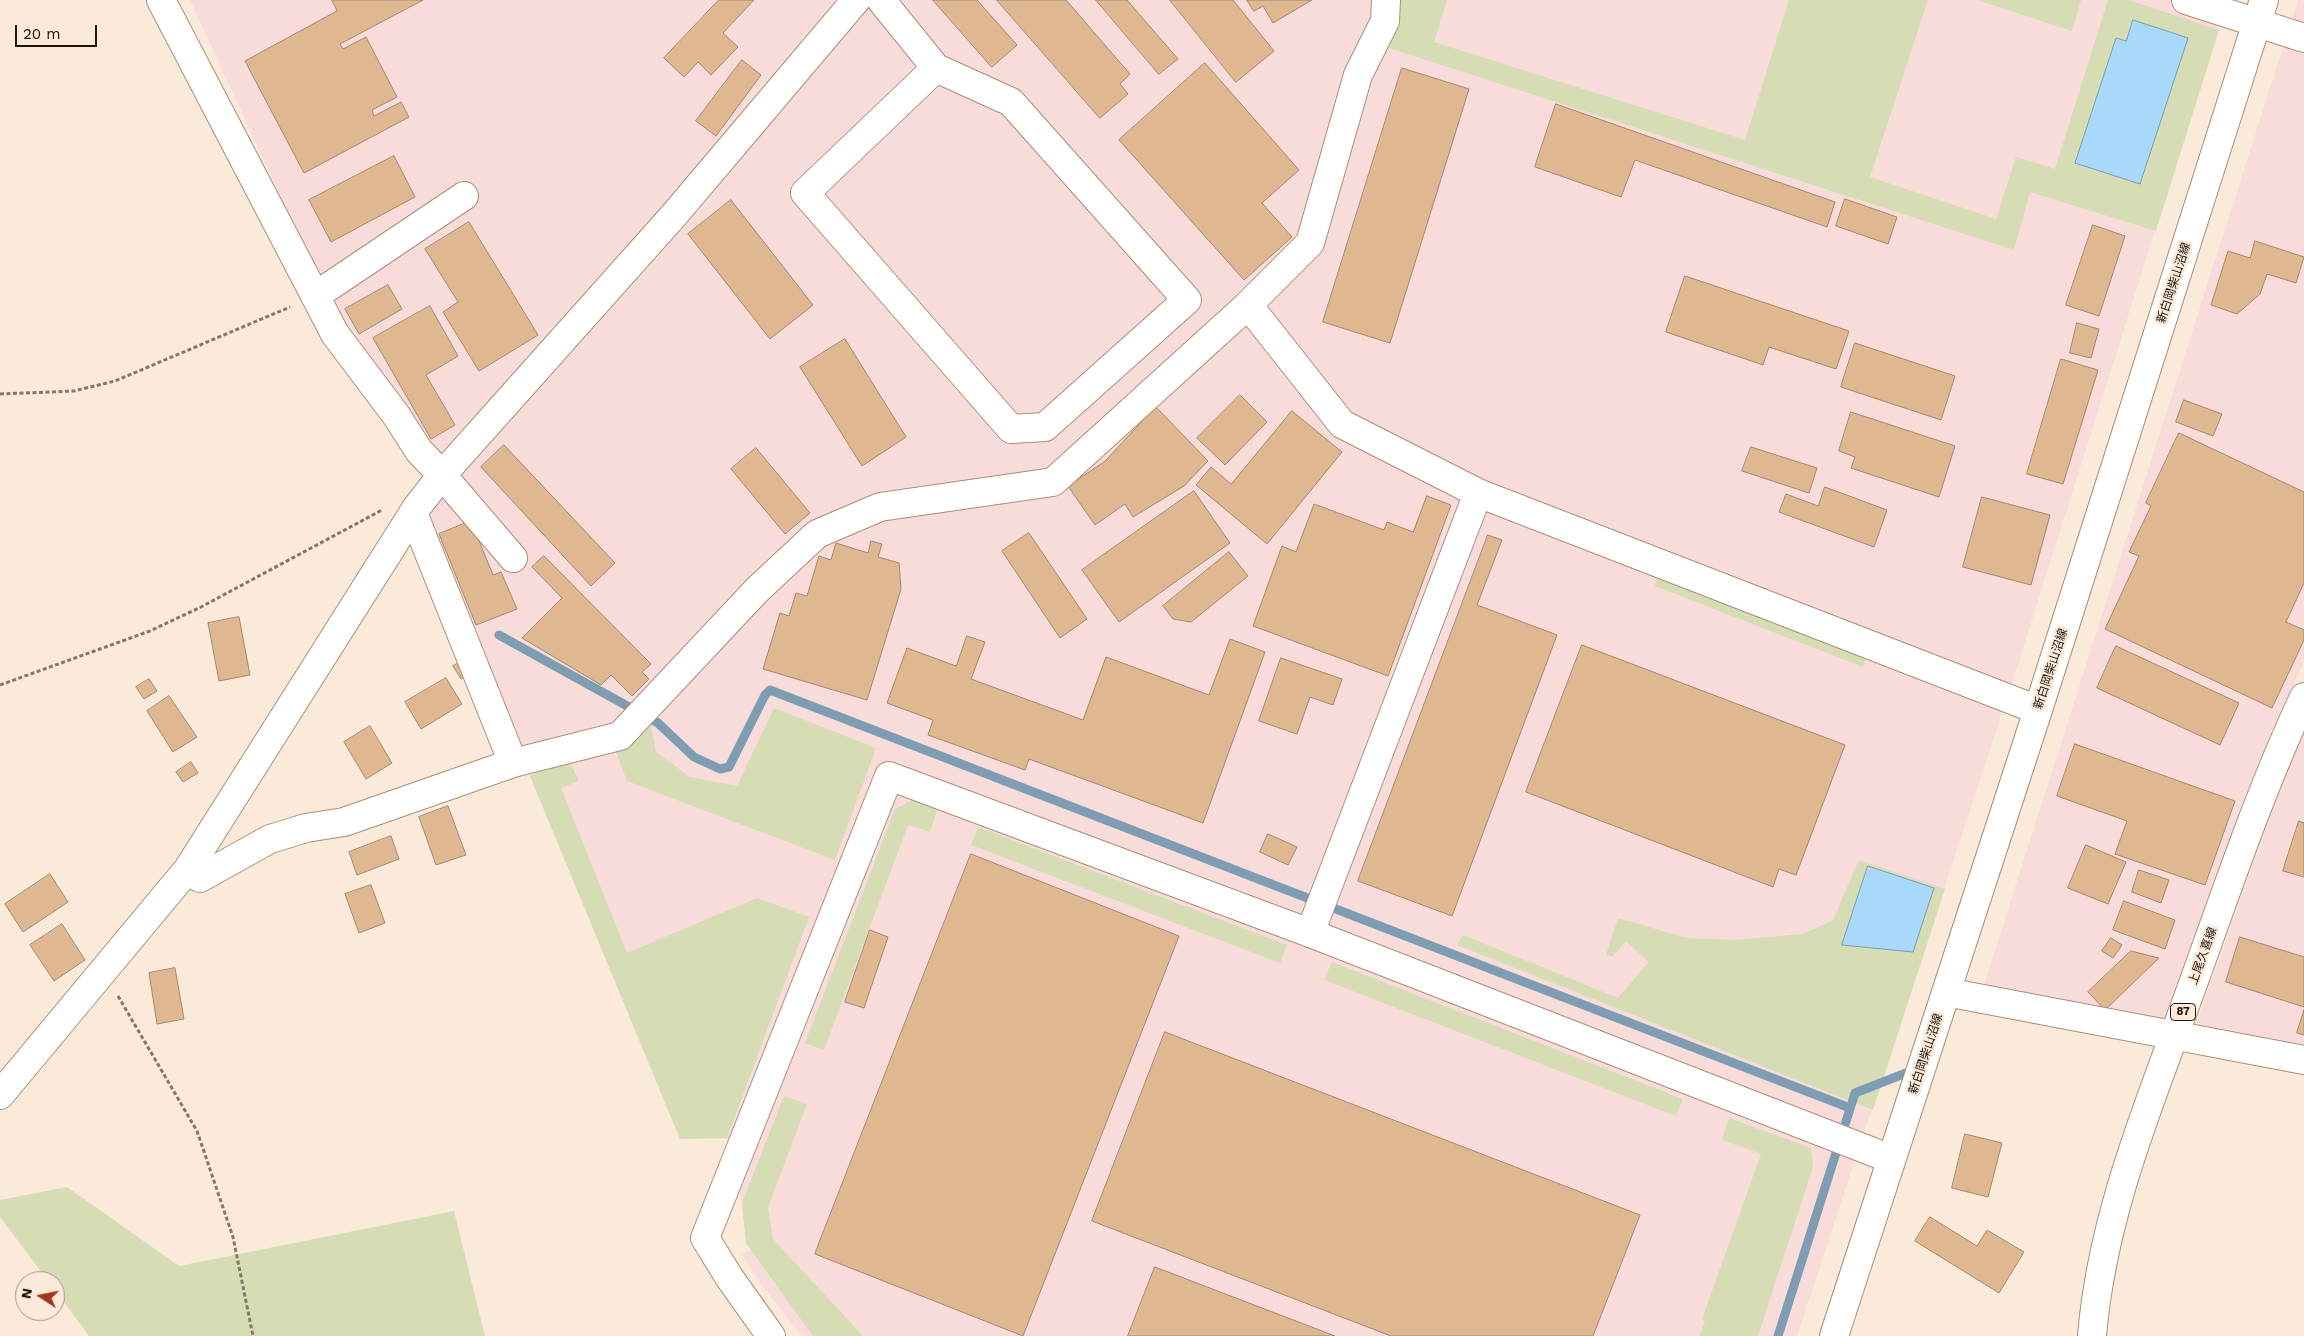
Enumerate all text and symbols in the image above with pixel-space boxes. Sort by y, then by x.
scale bar [18,15,100,47]
text: 20 m [23,25,61,43]
street label: 新白岡柴山沼線 [2154,241,2194,325]
street label: 新白岡柴山沼線 [2031,627,2071,711]
street label: 上尾久喜線 [2186,925,2220,987]
road number: 87 [2170,1004,2196,1020]
street label: 新白岡柴山沼線 [1906,1012,1946,1096]
north arrow [15,1271,65,1321]
text: N [17,1287,35,1300]

